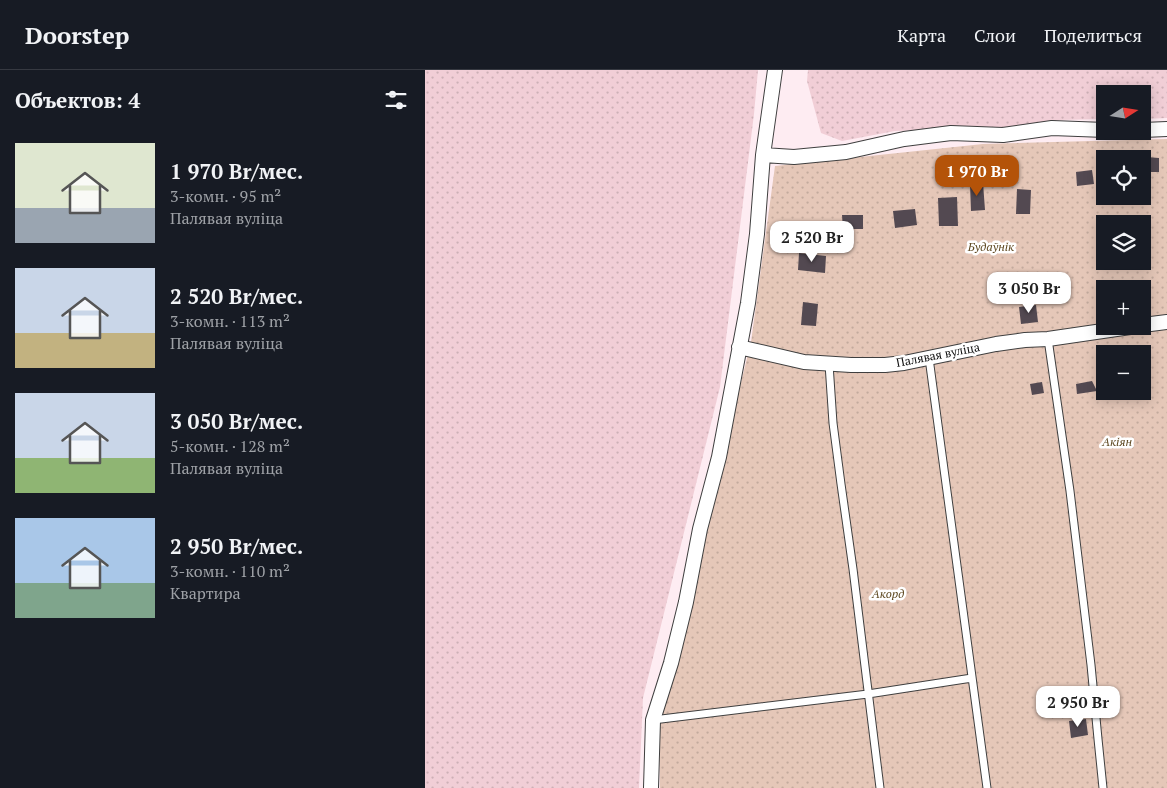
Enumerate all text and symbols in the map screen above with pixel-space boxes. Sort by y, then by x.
text: Doorstep [25,19,129,51]
text: Карта [897,23,946,47]
text: Слои [974,23,1016,47]
text: Поделиться [1044,23,1142,47]
north arrow [1096,85,1151,140]
map controls [1096,85,1151,400]
text: Объектов: 4 [15,86,140,114]
icon: filters [382,86,410,114]
button: locate [1096,150,1151,205]
pin: 1 970 Br [925,154,1029,197]
text: 1 970 Br/мес. [170,157,303,185]
text: 1 970 Br [946,160,1008,182]
icon: home [55,163,115,223]
text: 3-комн. · 95 m² [170,185,281,207]
text: Палявая вуліца [170,207,283,229]
button: layers [1096,215,1151,270]
pin: 2 520 Br [760,220,864,263]
text: 2 520 Br [781,226,843,248]
park label: Будаўнік [967,239,1014,254]
pin: 3 050 Br [977,272,1081,314]
text: 3 050 Br [998,277,1060,299]
button: + [1096,280,1151,335]
text: 2 520 Br/мес. [170,282,303,310]
icon: home [55,288,115,348]
text: 3-комн. · 113 m² [170,310,290,332]
text: Палявая вуліца [170,332,283,354]
street label: Палявая вуліца [895,339,981,370]
button: − [1096,345,1151,400]
text: 3 050 Br/мес. [170,407,303,435]
icon: home [55,413,115,473]
park label: Акіян [1101,434,1132,449]
text: 5-комн. · 128 m² [170,435,290,457]
text: Палявая вуліца [170,457,283,479]
text: 2 950 Br/мес. [170,532,303,560]
icon: home [55,538,115,598]
text: 3-комн. · 110 m² [170,560,290,582]
text: Квартира [170,582,241,604]
park label: Акорд [871,586,904,601]
pin: 2 950 Br [1026,686,1130,728]
text: 2 950 Br [1047,691,1109,713]

